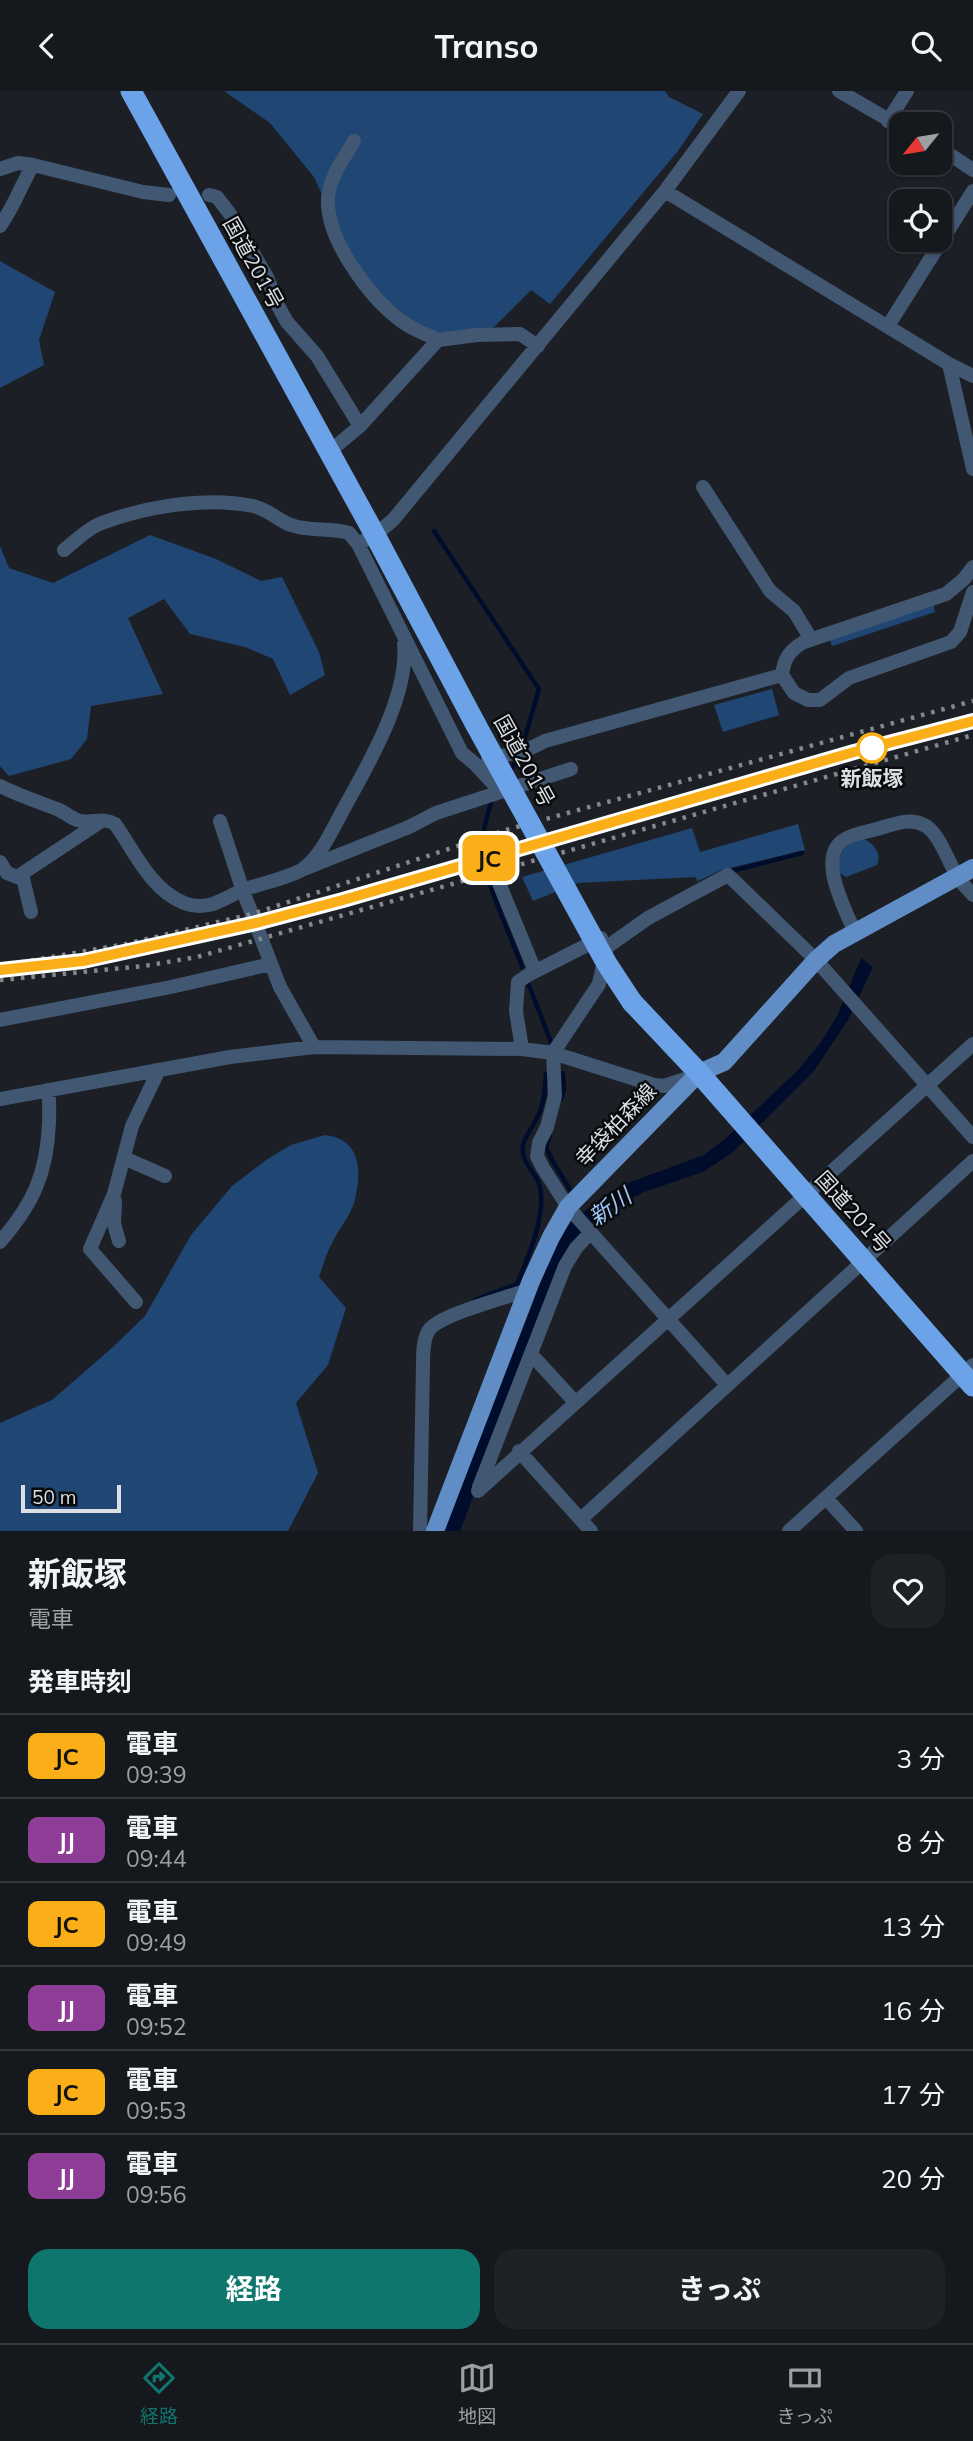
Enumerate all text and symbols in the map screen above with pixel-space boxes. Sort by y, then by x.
text: Transo [435,26,538,66]
icon: back [28,27,66,65]
icon: search [907,27,945,65]
north arrow [889,112,952,175]
map controls [889,112,952,252]
button: locate [889,189,952,252]
street label: 国道201号 [218,212,290,313]
street label: 国道201号 [489,710,561,811]
marker: 新飯塚 [857,733,887,763]
place label: 新飯塚 [841,765,904,791]
line badge: JC [458,835,520,881]
text: JC [476,843,502,873]
street label: 幸袋柏森線 [569,1078,661,1171]
street label: 国道201号 [810,1165,897,1257]
water label: 新川 [583,1180,639,1232]
scale bar [21,1482,121,1514]
text: 50 m [32,1485,76,1509]
text: 新飯塚 [28,1553,127,1594]
button: heart [871,1554,945,1628]
text: 電車 [28,1604,74,1633]
text: 発車時刻 [28,1665,132,1698]
text: 電車 [126,1727,178,1760]
text: JC [54,1741,79,1771]
text: 3 分 [897,1742,945,1775]
text: 09:39 [126,1760,186,1789]
text: 電車 [126,1811,178,1844]
text: JJ [58,1825,75,1855]
text: 8 分 [897,1826,945,1859]
text: 09:44 [126,1844,186,1873]
text: 電車 [126,1895,178,1928]
text: JC [54,1909,79,1939]
text: 13 分 [881,1910,945,1943]
text: 09:49 [126,1928,186,1957]
text: 電車 [126,1979,178,2012]
text: JJ [58,1993,75,2023]
text: 16 分 [881,1994,945,2027]
text: 09:52 [126,2012,186,2041]
text: 電車 [126,2063,178,2096]
text: JC [54,2077,79,2107]
text: 17 分 [881,2078,945,2111]
text: 09:53 [126,2096,186,2125]
text: 電車 [126,2147,178,2180]
text: JJ [58,2161,75,2191]
text: 20 分 [881,2162,945,2195]
text: 09:56 [126,2180,186,2209]
button: 経路 [28,2249,480,2329]
button: きっぷ [494,2249,945,2329]
tab: 経路 [140,2359,178,2428]
tab: 地図 [458,2359,496,2428]
tab: きっぷ [777,2359,833,2428]

